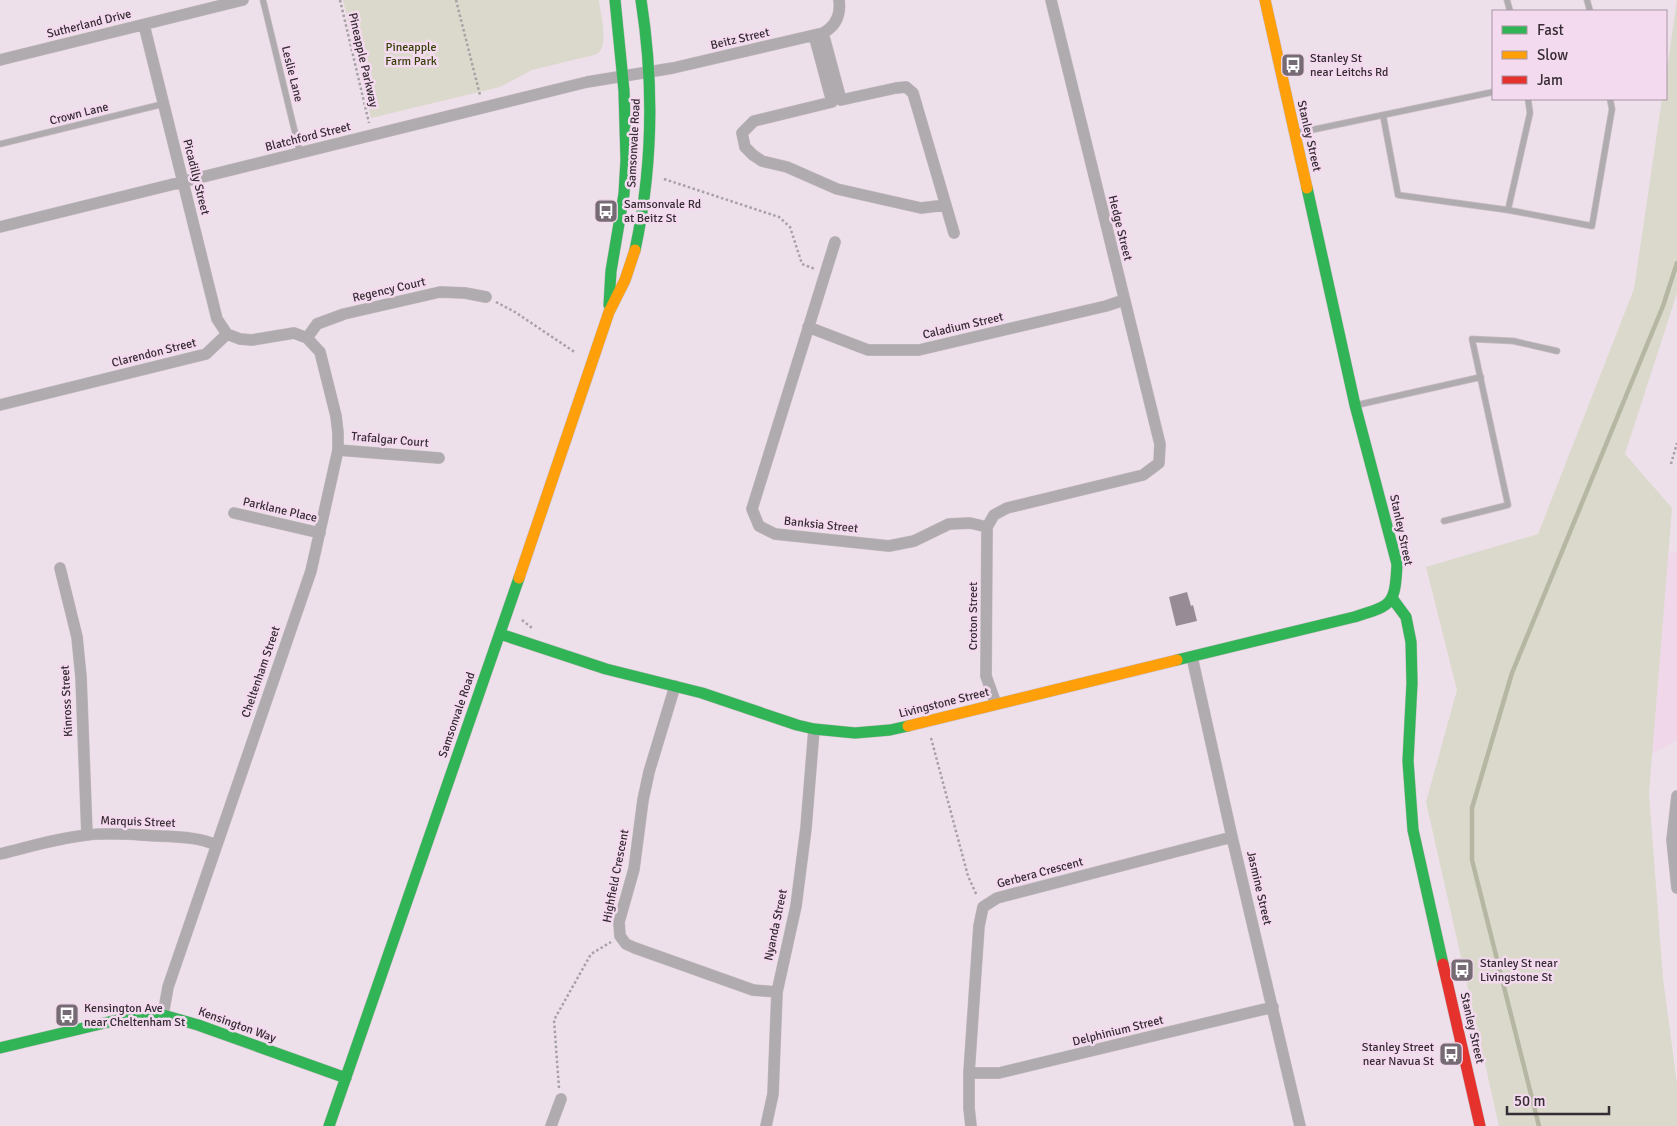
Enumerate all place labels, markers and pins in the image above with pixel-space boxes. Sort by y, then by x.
place label: Stanley St near Leitchs Rd [1310,51,1388,80]
bus stop icon: Stanley St near Leitchs Rd [1280,52,1306,78]
place label: Samsonvale Rd at Beitz St [624,197,701,226]
bus stop icon: Samsonvale Rd at Beitz St [593,198,619,224]
place label: Stanley St near Livingstone St [1480,956,1558,985]
bus stop icon: Stanley St near Livingstone St [1449,957,1475,983]
place label: Kensington Ave near Cheltenham St [84,1001,185,1030]
bus stop icon: Kensington Ave near Cheltenham St [54,1002,80,1028]
place label: Stanley Street near Navua St [1362,1040,1434,1069]
bus stop icon: Stanley Street near Navua St [1438,1041,1464,1067]

